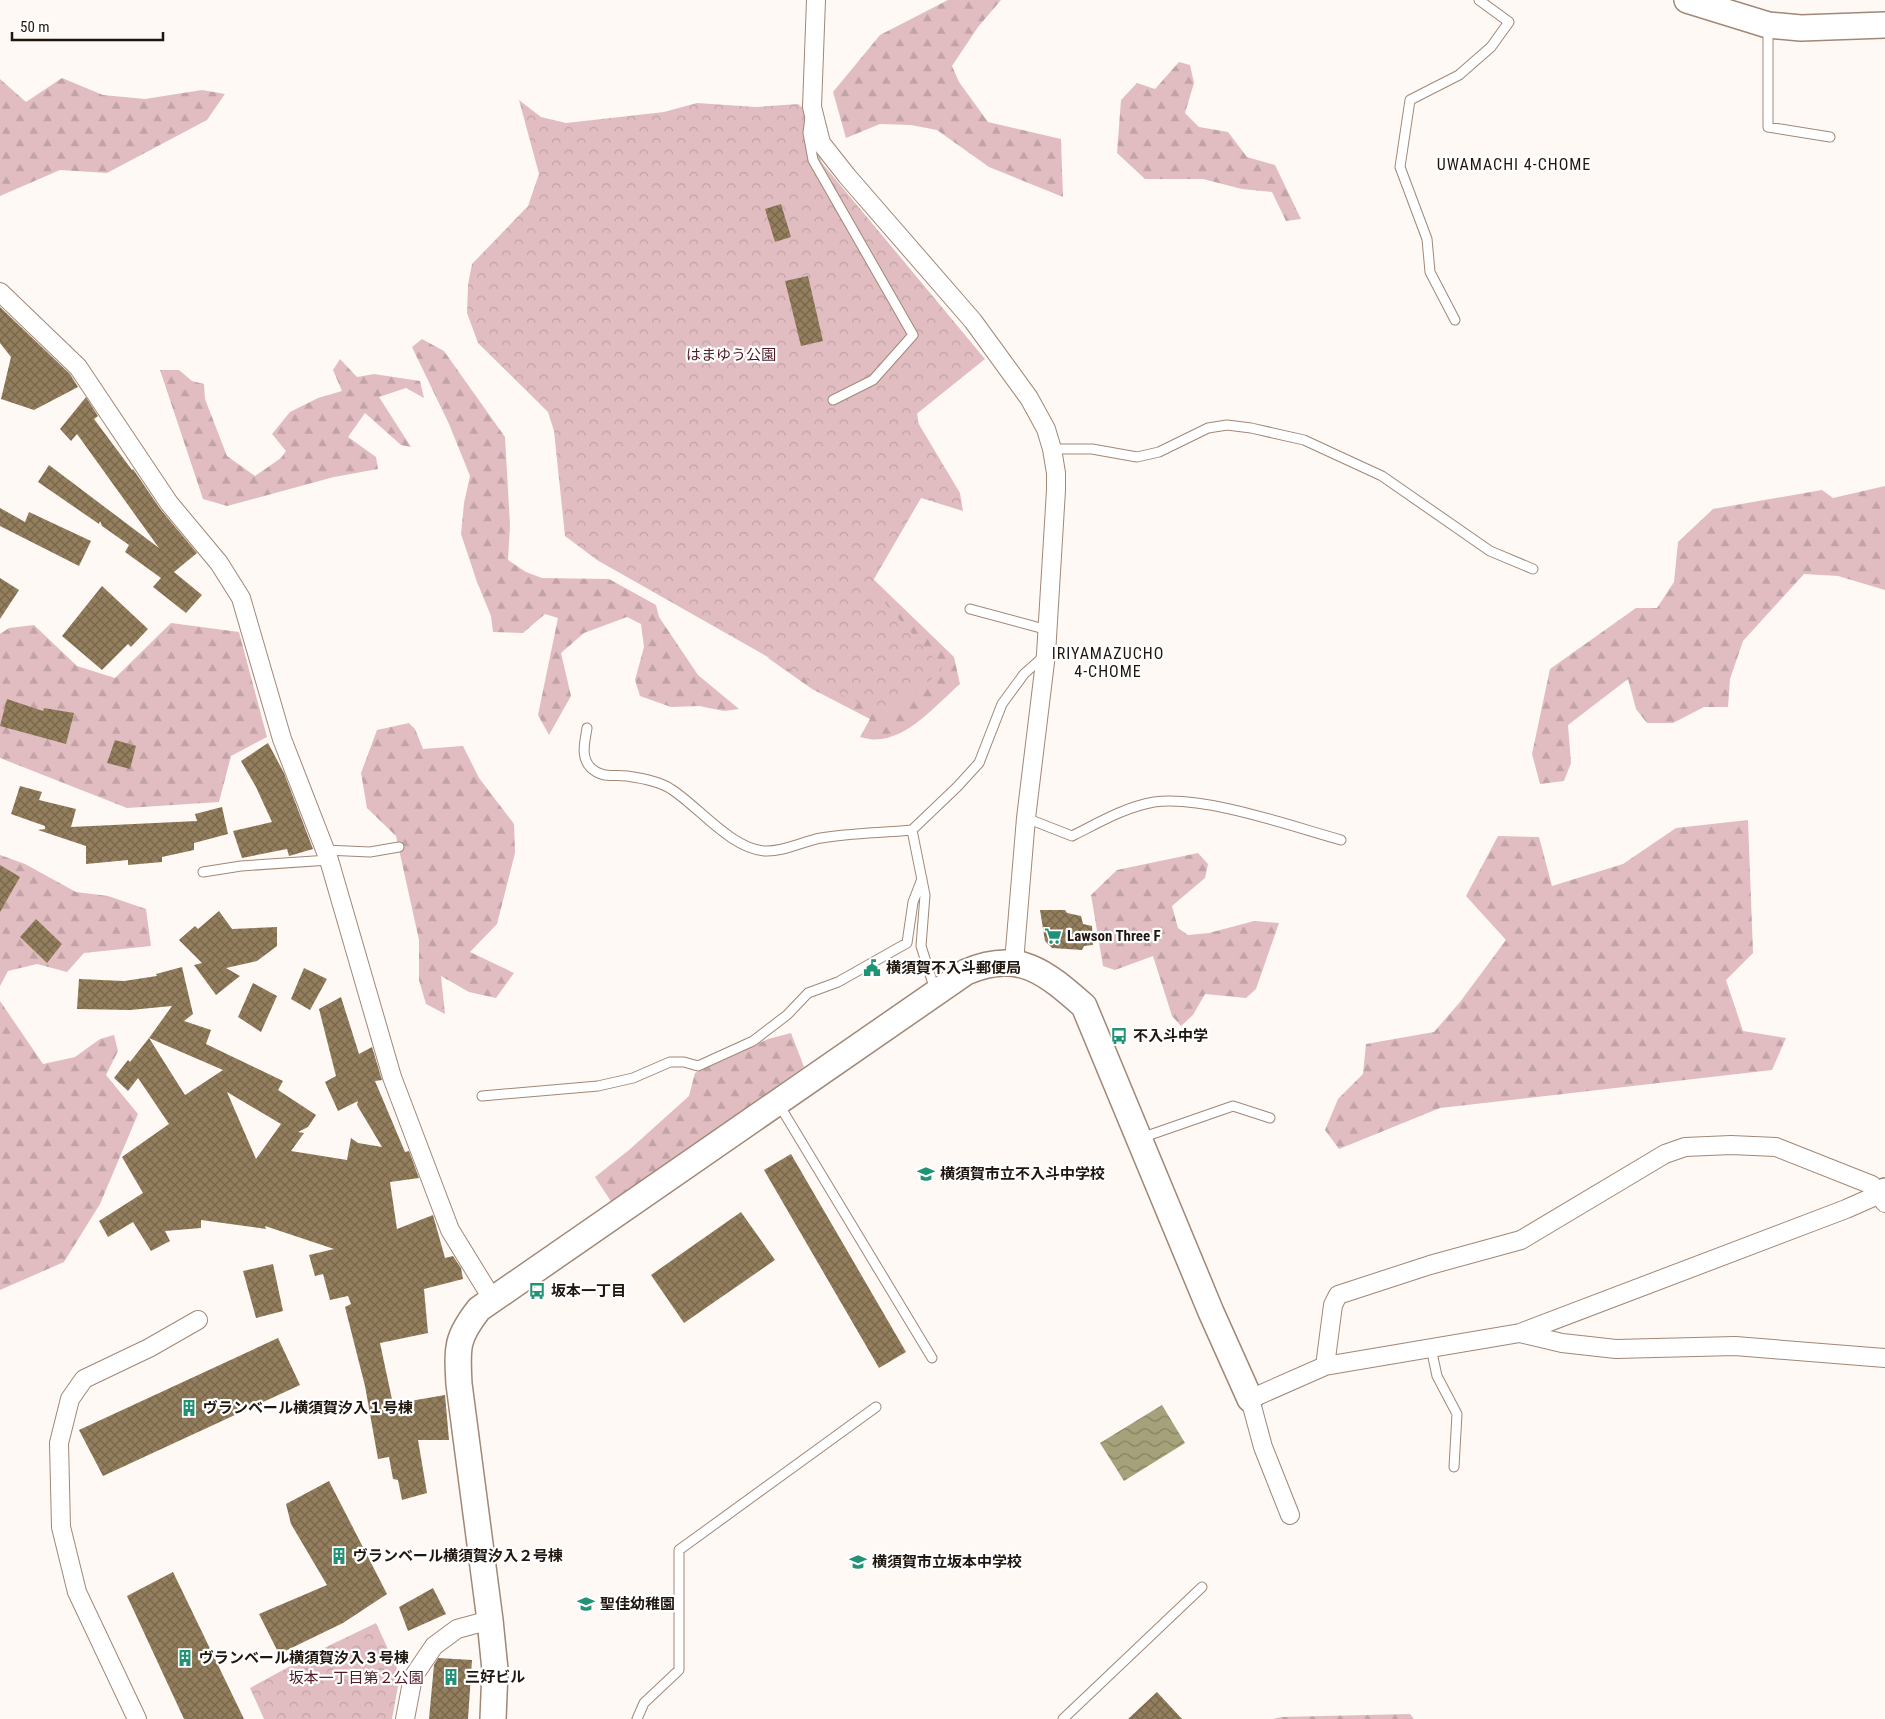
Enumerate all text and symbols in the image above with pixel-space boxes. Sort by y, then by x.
scale bar [12,10,164,42]
text: 50 m [20,18,50,36]
district label: UWAMACHI 4-CHOME [1437,155,1591,174]
park label: はまゆう公園 [686,346,776,364]
district label: IRIYAMAZUCHO 4-CHOME [1052,644,1164,681]
supermarket icon: Lawson Three F [1043,926,1063,946]
place label: Lawson Three F [1067,927,1161,945]
public building icon: 横須賀不入斗郵便局 [862,958,882,978]
place label: 横須賀不入斗郵便局 [886,959,1021,977]
bus stop icon: 不入斗中学 [1109,1026,1129,1046]
place label: 不入斗中学 [1133,1027,1208,1045]
school or university icon: 横須賀市立不入斗中学校 [916,1164,936,1184]
place label: 横須賀市立不入斗中学校 [940,1165,1105,1183]
bus stop icon: 坂本一丁目 [527,1281,547,1301]
place label: 坂本一丁目 [551,1282,626,1300]
building icon: ヴランベール横須賀汐入１号棟 [179,1398,199,1418]
place label: ヴランベール横須賀汐入１号棟 [203,1399,413,1417]
building icon: ヴランベール横須賀汐入２号棟 [329,1546,349,1566]
place label: ヴランベール横須賀汐入２号棟 [353,1547,563,1565]
school or university icon: 横須賀市立坂本中学校 [848,1552,868,1572]
place label: 横須賀市立坂本中学校 [872,1553,1022,1571]
school or university icon: 聖佳幼稚園 [576,1594,596,1614]
place label: 聖佳幼稚園 [600,1595,675,1613]
building icon: ヴランベール横須賀汐入３号棟 [175,1648,195,1668]
place label: ヴランベール横須賀汐入３号棟 [199,1649,409,1667]
building icon: 三好ビル [441,1667,461,1687]
place label: 三好ビル [465,1668,525,1686]
park label: 坂本一丁目第２公園 [288,1669,424,1687]

